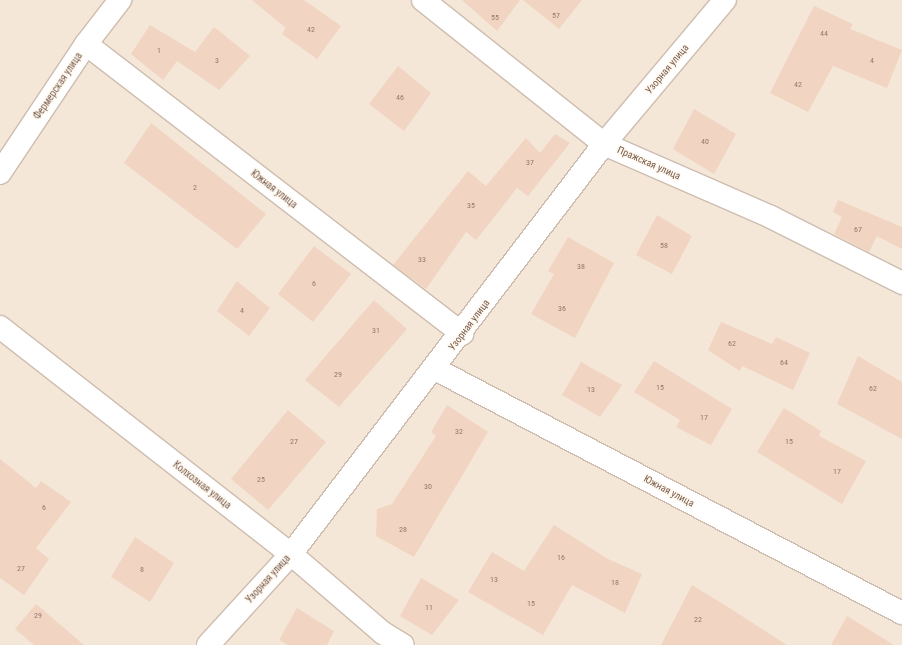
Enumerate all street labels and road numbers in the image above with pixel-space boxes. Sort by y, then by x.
street label: Узорная улица [643,42,691,96]
street label: Фермерская улица [31,50,85,122]
street label: Пражская улица [616,144,682,182]
street label: Южная улица [248,167,300,211]
street label: Узорная улица [446,297,492,353]
street label: Колхозная улица [171,459,233,511]
street label: Южная улица [642,473,696,509]
street label: Узорная улица [243,552,293,606]

